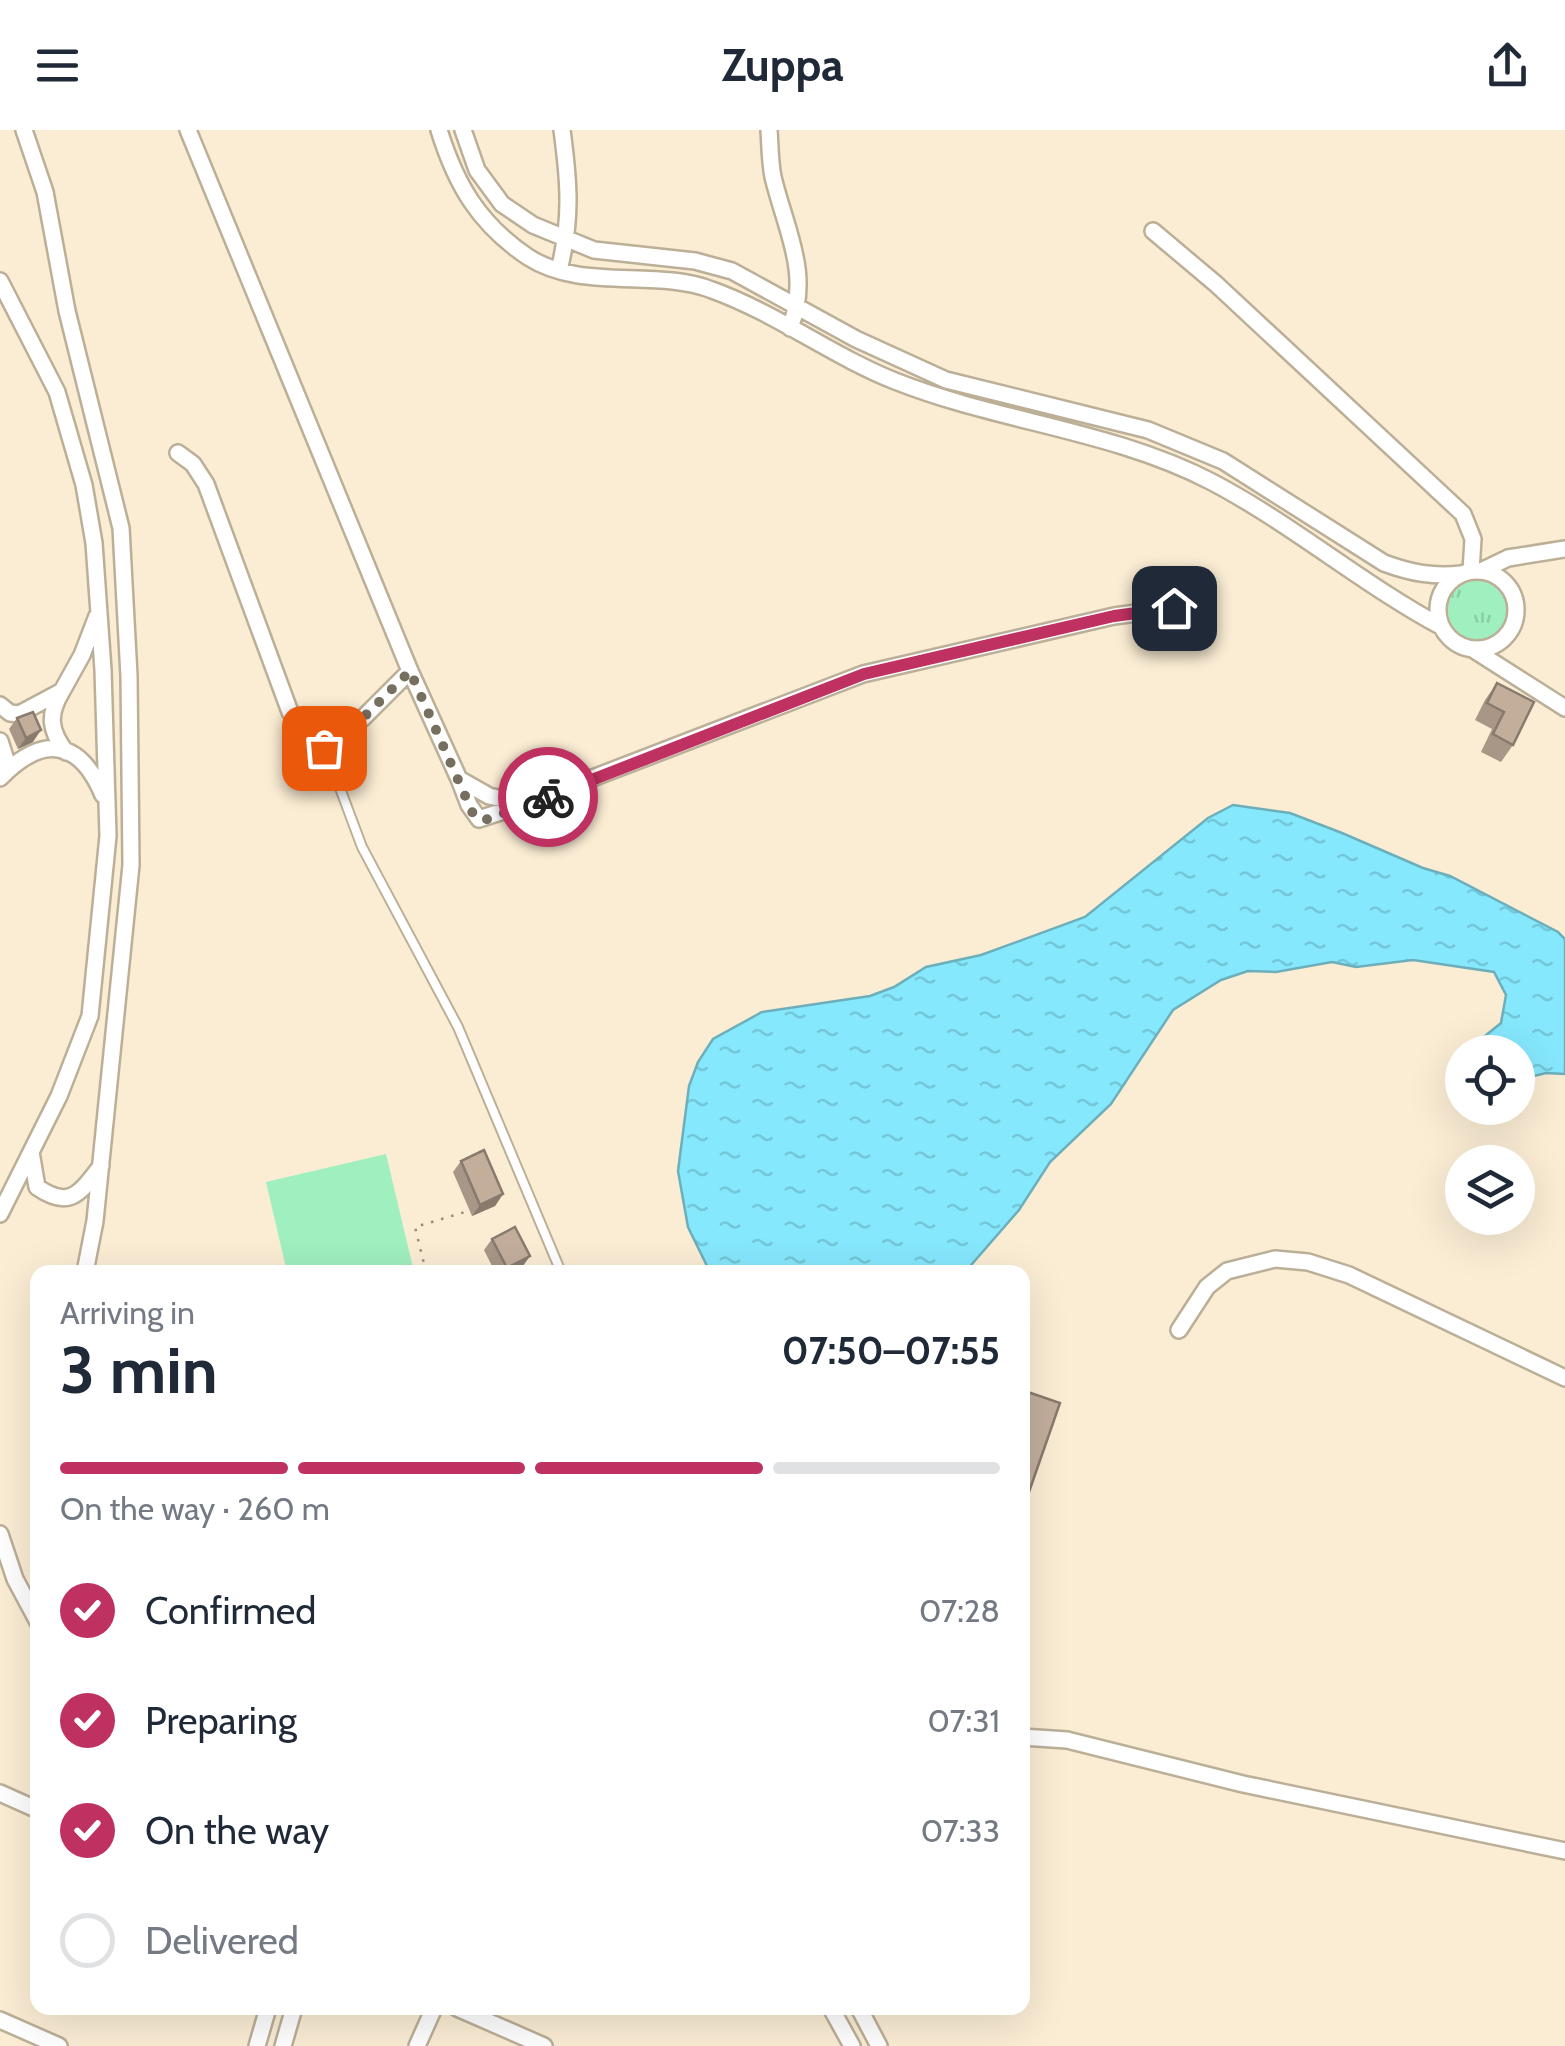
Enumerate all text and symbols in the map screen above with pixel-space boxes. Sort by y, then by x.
icon: menu [30,38,85,93]
text: Zuppa [721,38,844,92]
icon: share [1480,38,1535,93]
pin [1132,566,1217,651]
icon: home [1147,581,1202,636]
pin [282,706,367,791]
icon: bag [297,721,352,776]
courier [498,747,598,847]
icon: bike [521,770,576,825]
map controls [1445,1035,1535,1235]
button: locate [1445,1035,1535,1125]
button: layers [1445,1145,1535,1235]
text: Arriving in [60,1293,195,1332]
text: 07:50–07:55 [782,1327,1000,1374]
text: 3 min [60,1330,218,1409]
text: On the way · 260 m [60,1489,330,1528]
icon: check [60,1583,115,1638]
text: Confirmed [145,1587,316,1634]
text: 07:28 [919,1591,1000,1630]
icon: check [60,1693,115,1748]
text: Preparing [145,1697,297,1744]
text: 07:31 [928,1701,1000,1740]
icon: check [60,1803,115,1858]
text: On the way [145,1807,329,1854]
text: 07:33 [921,1811,1000,1850]
text: Delivered [145,1917,299,1964]

